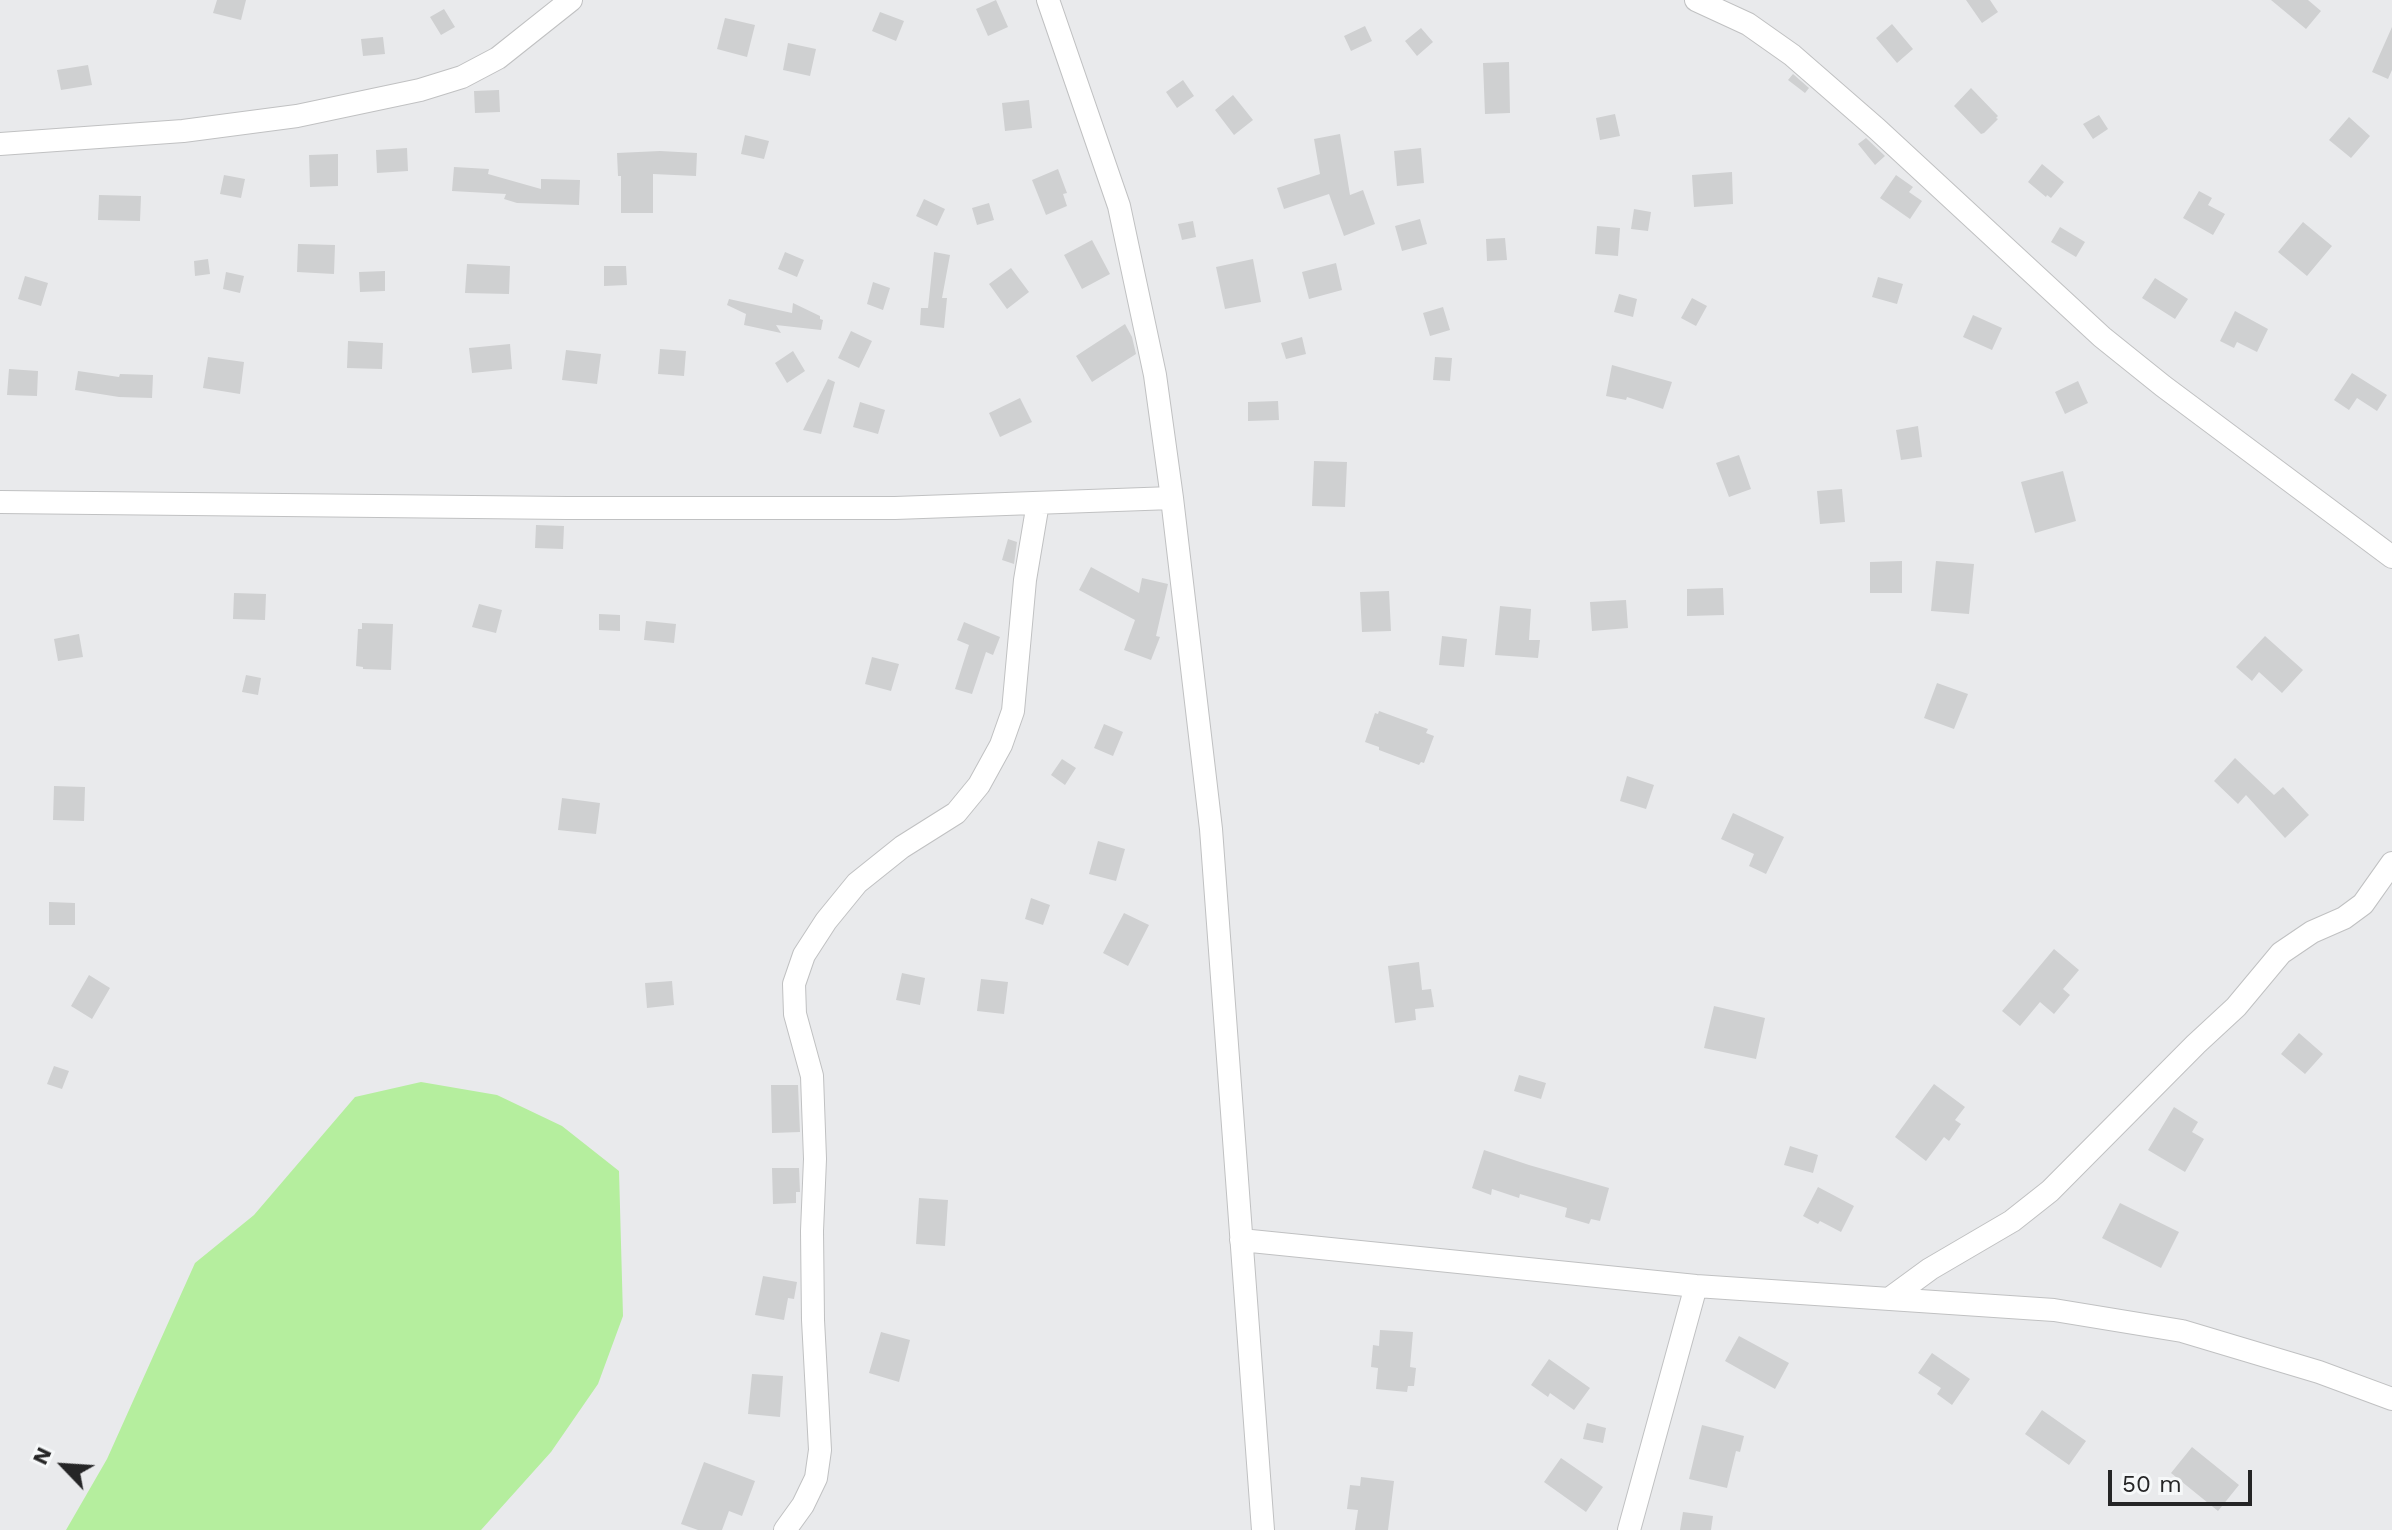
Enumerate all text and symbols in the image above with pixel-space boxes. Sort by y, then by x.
north arrow [24,1426,104,1506]
text: N [27,1443,57,1468]
scale bar [2112,1454,2256,1504]
text: 50 m [2122,1470,2182,1498]

